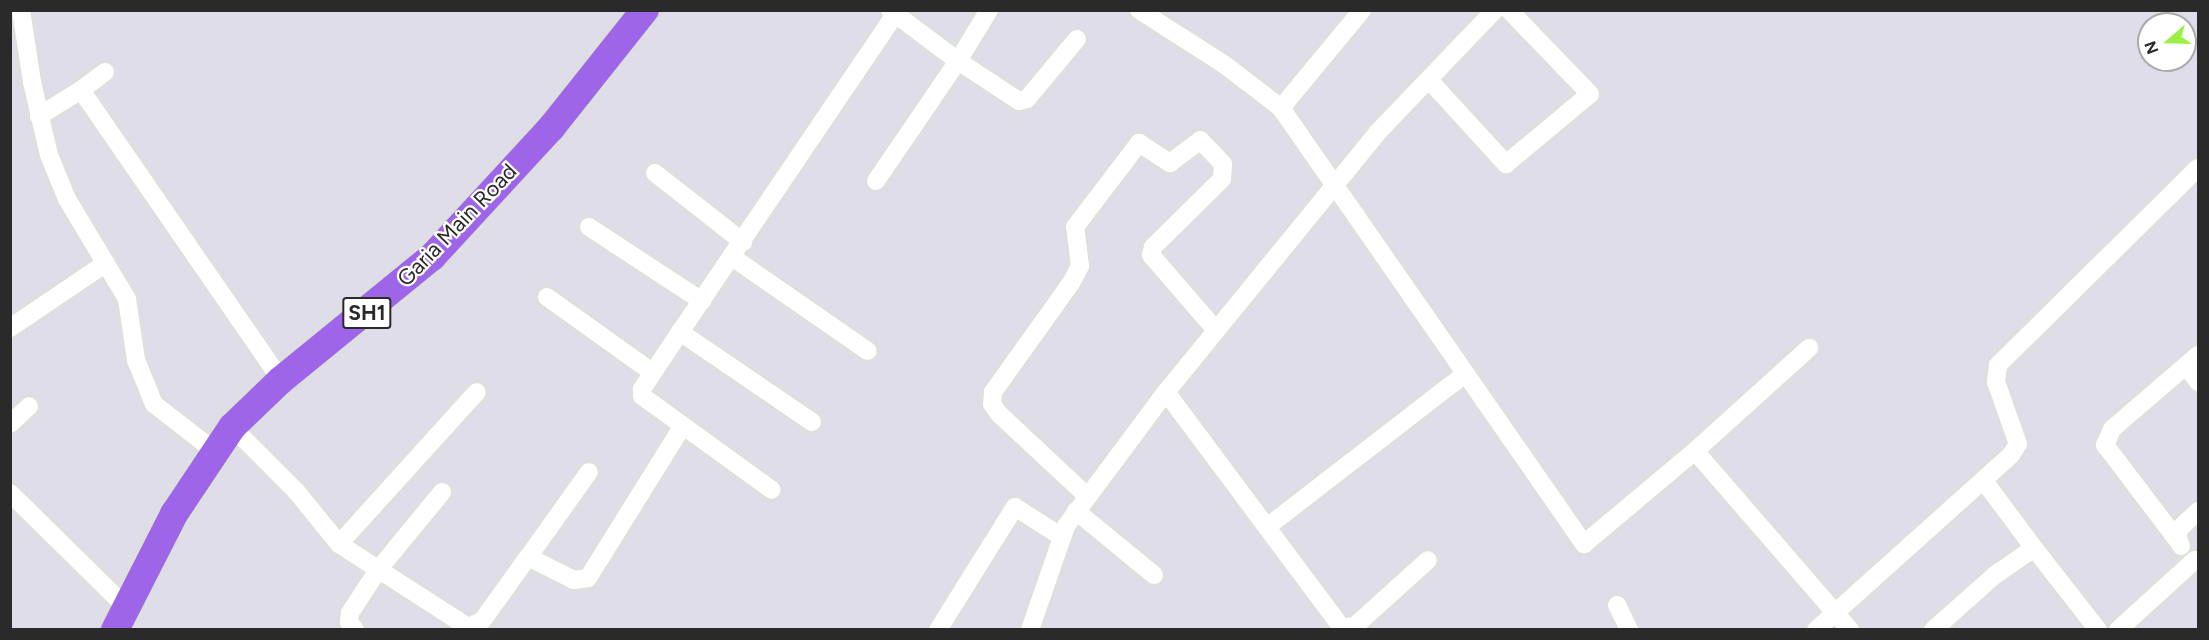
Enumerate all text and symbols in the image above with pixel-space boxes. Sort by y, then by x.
north arrow [2137,12,2197,72]
text: N [2140,39,2163,57]
street label: Garia Main Road [392,158,522,292]
road number: SH1 [342,295,392,331]

